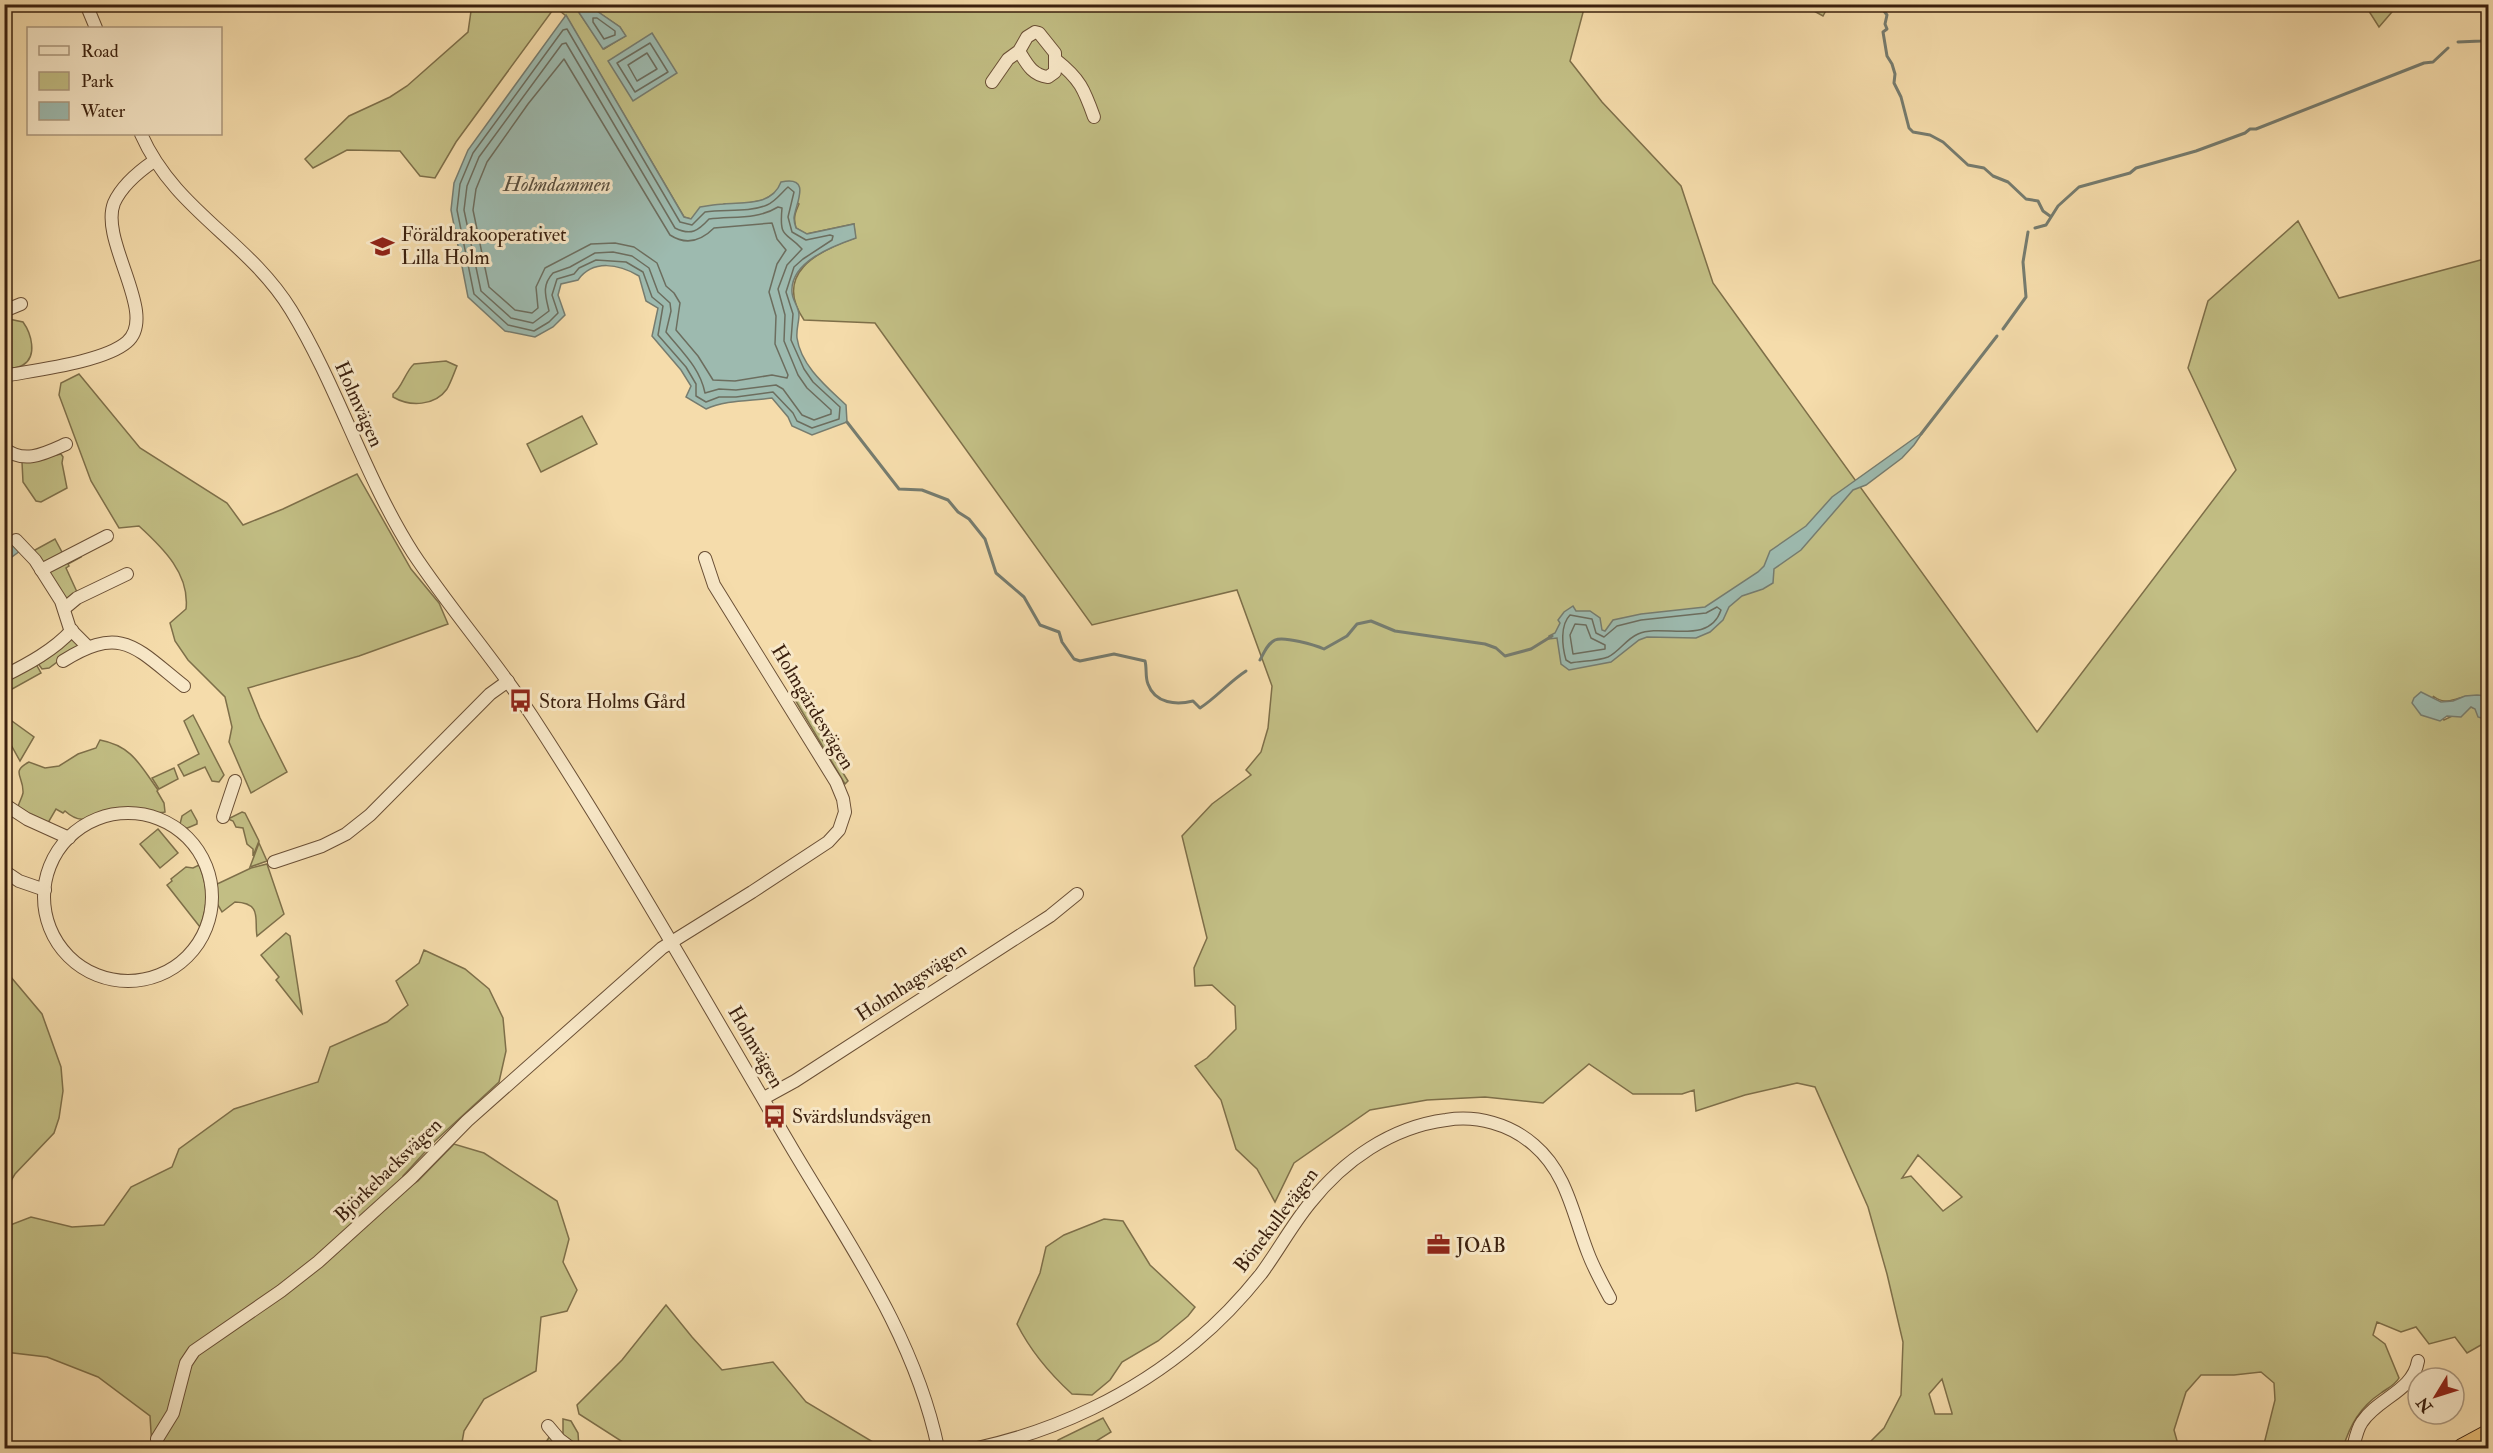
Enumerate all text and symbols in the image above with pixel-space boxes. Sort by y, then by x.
legend [27,27,222,135]
text: Road [81,40,119,63]
text: Park [81,70,114,93]
text: Water [80,100,125,123]
water label: Holmdammen [502,171,611,198]
place label: Föräldrakooperativet Lilla Holm [401,222,567,270]
school or university icon: Föräldrakooperativet Lilla Holm [370,233,396,259]
street label: Holmvägen [329,357,389,451]
street label: Holmgärdesvägen [766,640,860,774]
bus stop icon: Stora Holms Gård [508,688,534,714]
place label: Stora Holms Gård [539,689,686,714]
street label: Holmhagsvägen [851,937,971,1027]
street label: Holmvägen [722,1001,790,1093]
bus stop icon: Svärdslundsvägen [761,1103,787,1129]
place label: Svärdslundsvägen [792,1104,931,1129]
street label: Björkebacksvägen [329,1112,447,1228]
street label: Bönekullevägen [1228,1163,1324,1277]
office icon: JOAB [1425,1232,1451,1258]
place label: JOAB [1455,1233,1506,1258]
north arrow [2406,1366,2466,1426]
text: N [2412,1392,2438,1417]

